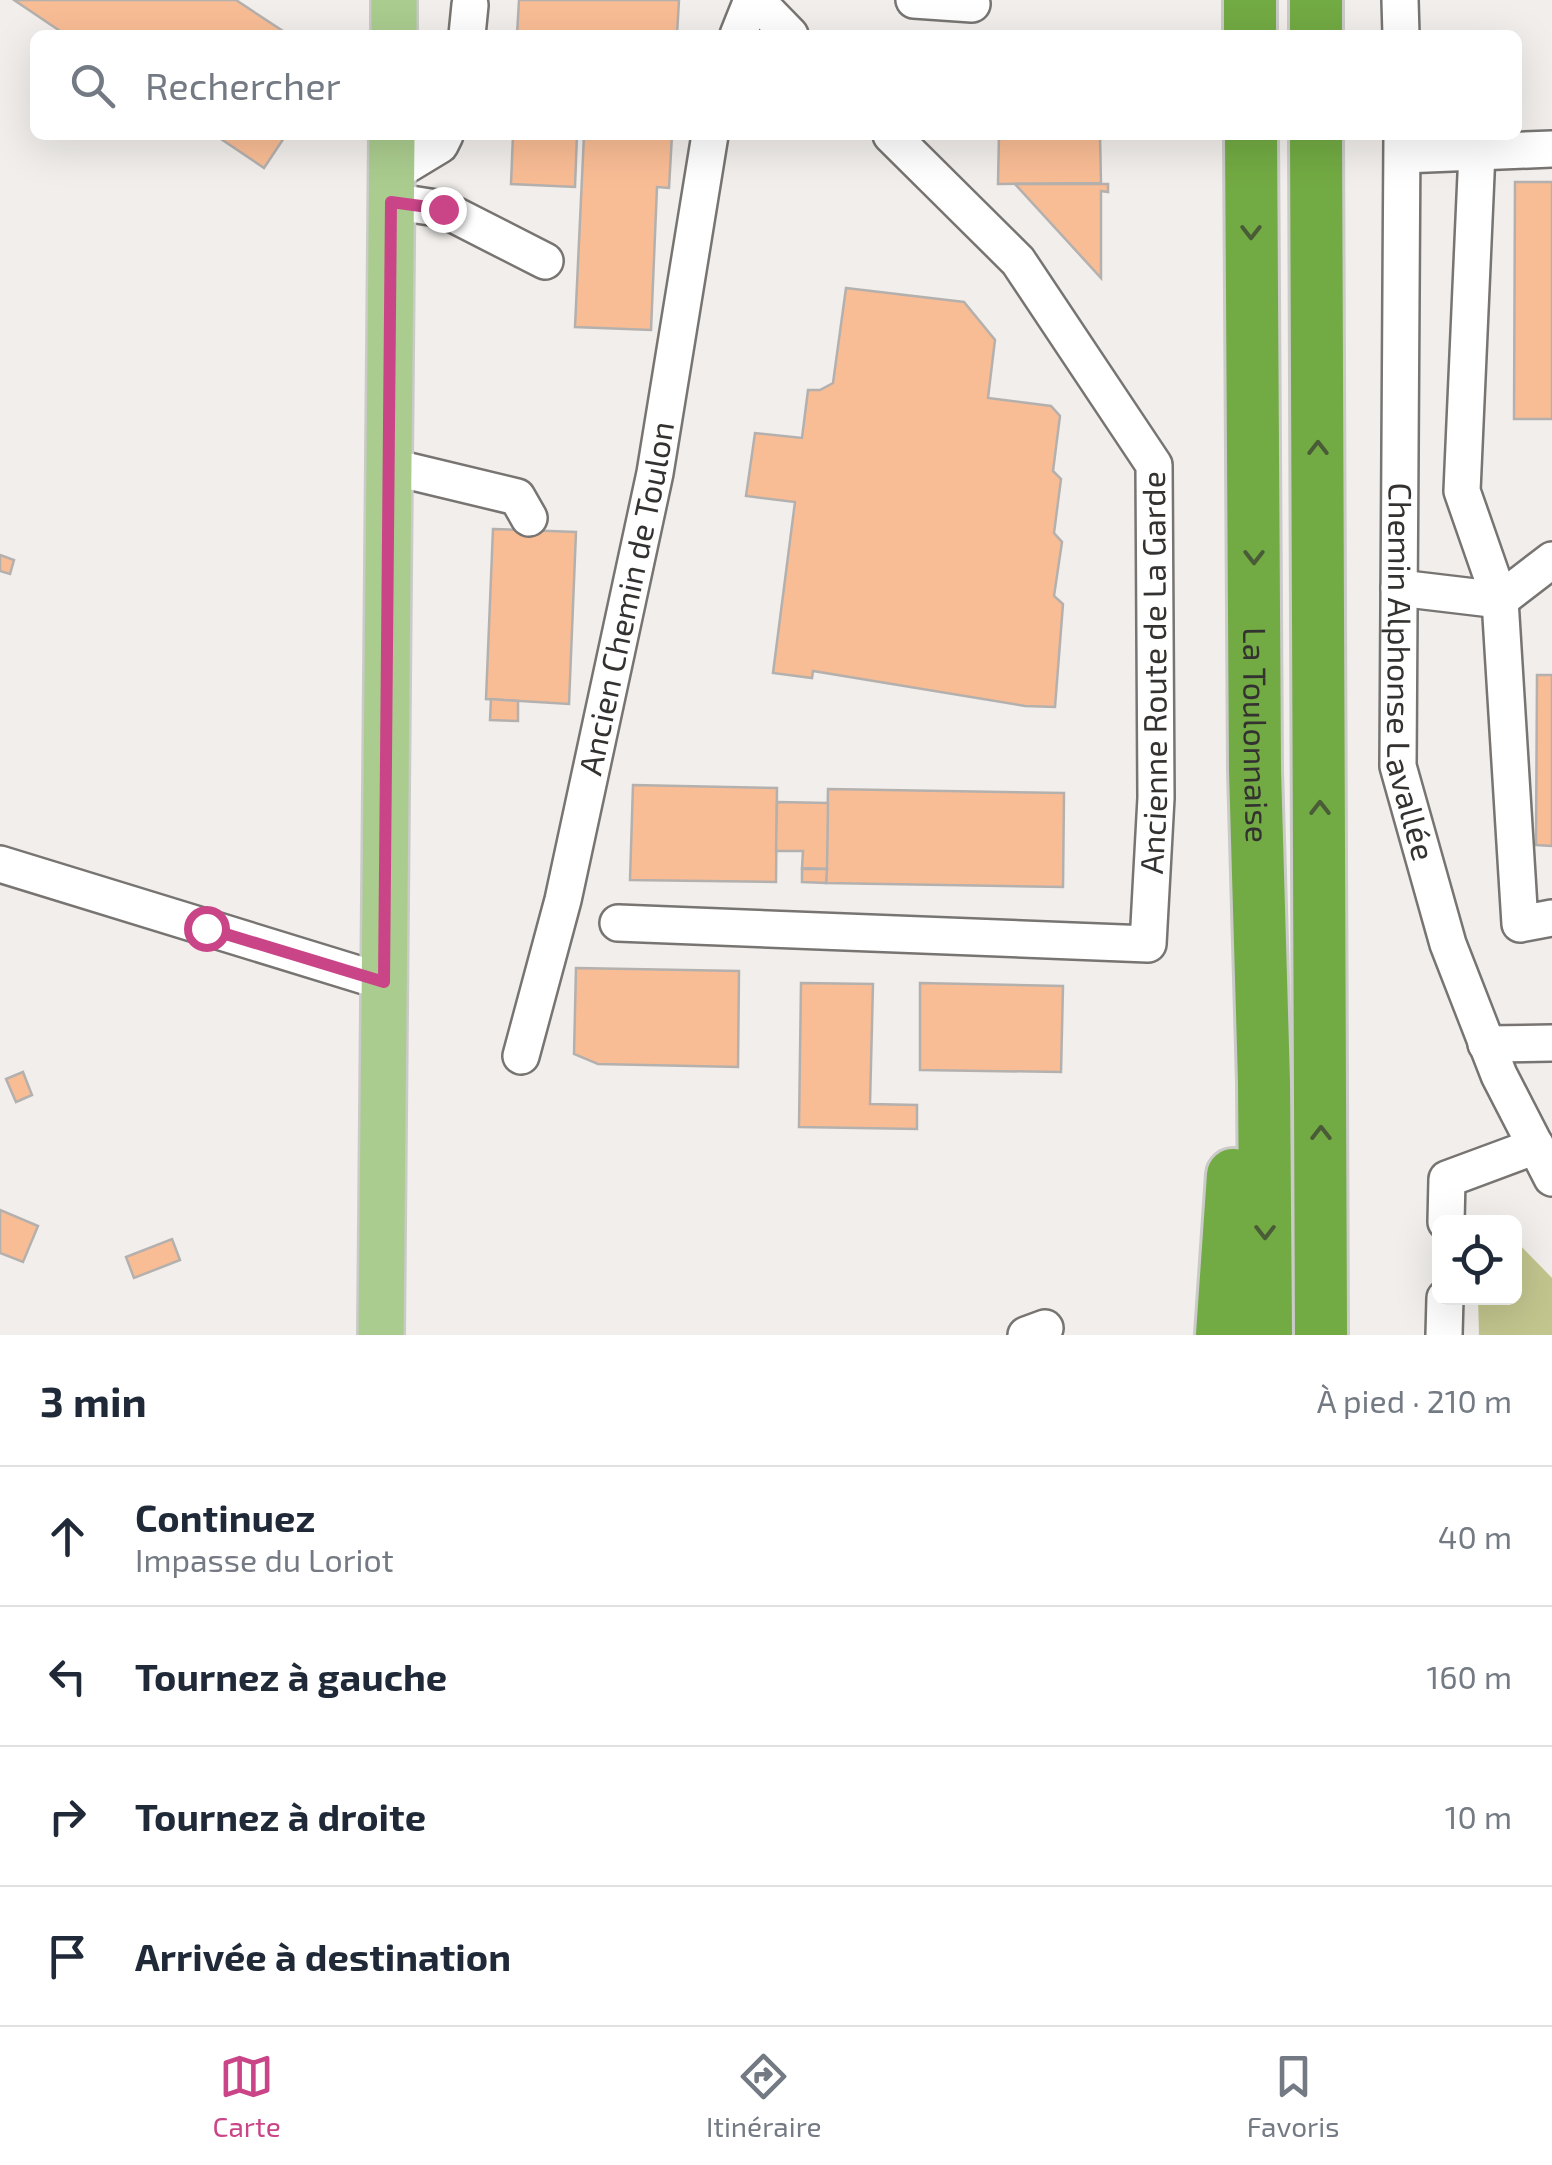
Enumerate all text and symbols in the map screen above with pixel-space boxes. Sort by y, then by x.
search box [30,30,1522,140]
icon: search [65,58,120,113]
text: Rechercher [145,62,341,108]
route end [421,187,467,233]
one-way arrow [1240,226,1262,241]
street label: Ancien Chemin de Toulon [569,418,680,778]
one-way arrow [1308,439,1329,455]
street label: Ancienne Route de La Garde [1131,471,1173,875]
street label: Chemin Alphonse Lavallée [1379,483,1445,864]
one-way arrow [1243,550,1265,566]
street label: La Toulonnaise [1237,627,1278,843]
one-way arrow [1309,799,1331,814]
route start [184,906,230,952]
one-way arrow [1310,1124,1332,1140]
map controls [1432,1215,1522,1305]
button: locate [1432,1215,1522,1305]
one-way arrow [1254,1226,1276,1241]
text: 3 min [40,1375,147,1425]
text: À pied · 210 m [1317,1381,1512,1419]
text: Continuez [135,1494,315,1540]
icon: ahead [40,1509,95,1564]
text: 40 m [1438,1517,1512,1555]
text: Impasse du Loriot [135,1540,394,1578]
icon: left [40,1649,95,1704]
text: Tournez à gauche [135,1653,447,1699]
text: 160 m [1426,1657,1512,1695]
icon: right [40,1789,95,1844]
text: Tournez à droite [135,1793,426,1839]
text: 10 m [1445,1797,1512,1835]
icon: arrive [40,1929,95,1984]
text: Arrivée à destination [135,1933,511,1979]
tab: Carte [213,2049,281,2143]
tab: Itinéraire [706,2049,822,2143]
tab: Favoris [1247,2049,1339,2143]

